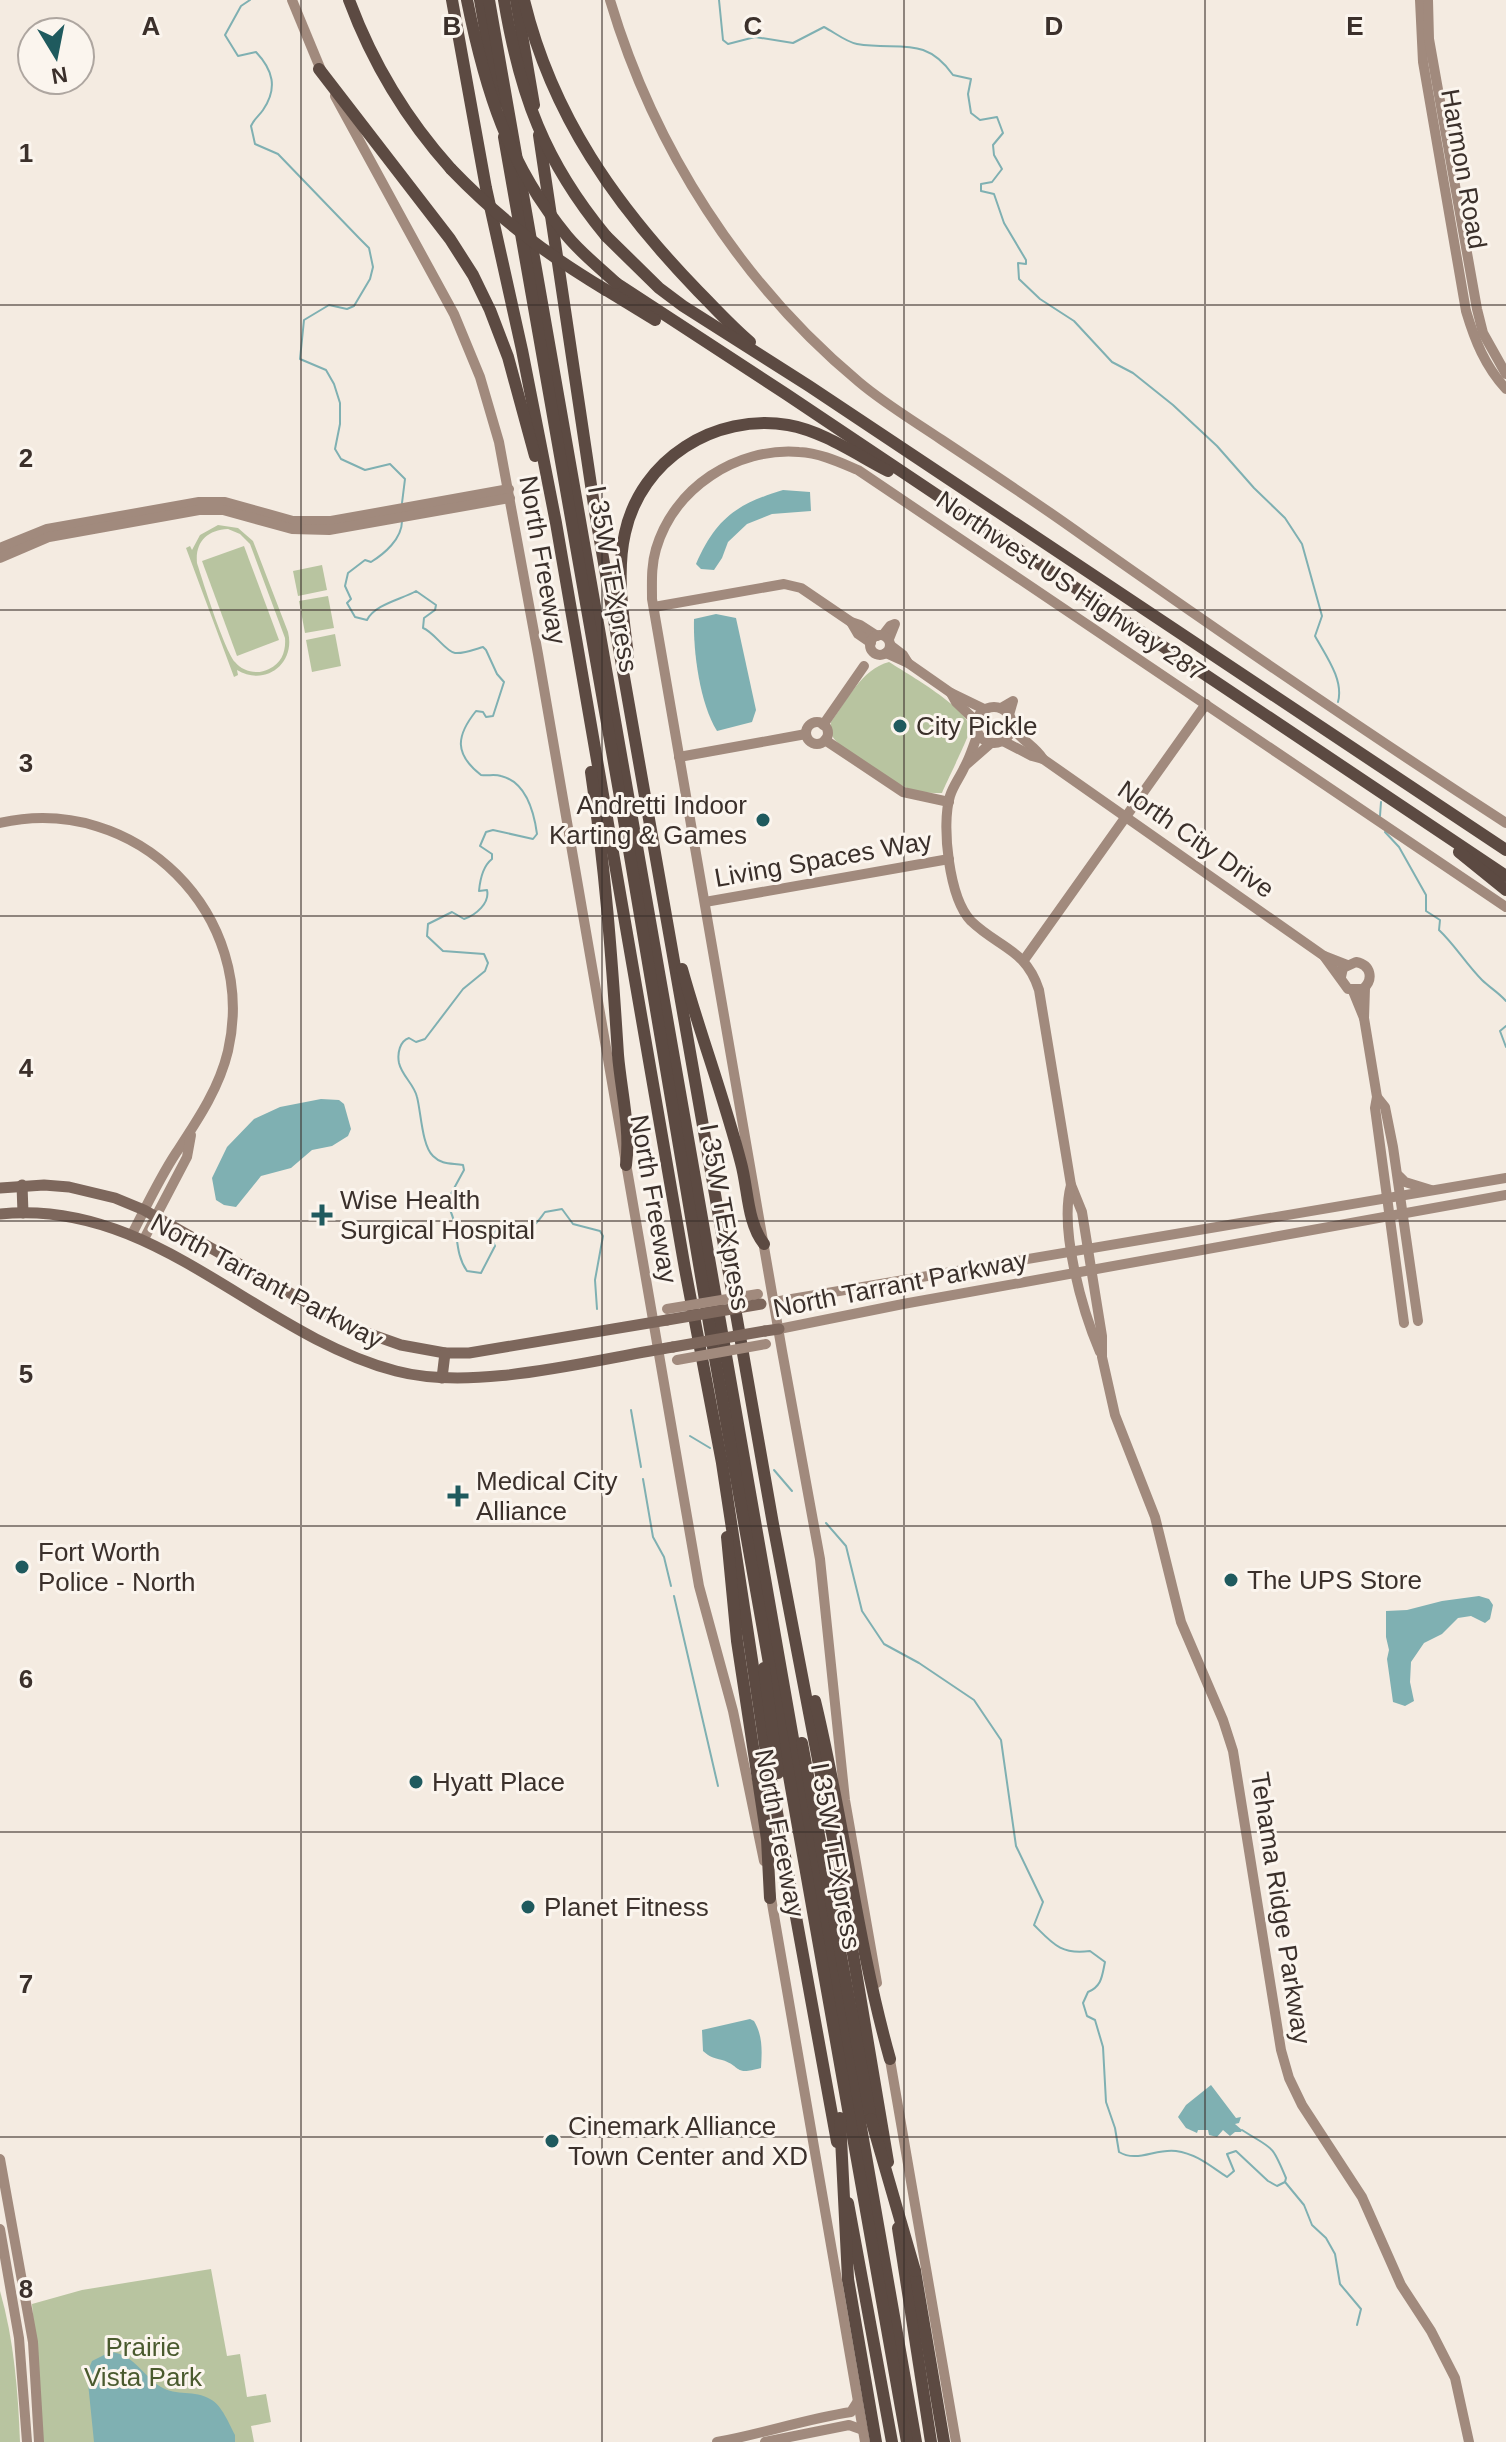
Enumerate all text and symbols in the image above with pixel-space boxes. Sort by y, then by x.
text: A [142,11,161,41]
text: B [443,11,461,41]
text: C [744,11,763,41]
text: D [1045,11,1063,41]
text: E [1346,11,1364,41]
north arrow [16,16,96,96]
text: N [49,62,69,89]
street label: Harmon Road [1435,87,1493,251]
text: 1 [19,138,33,168]
text: 2 [19,443,33,473]
street label: North Freeway [513,473,573,647]
street label: I 35W TEXpress [582,483,644,675]
street label: Northwest US Highway 287 [931,485,1211,687]
place label: City Pickle [916,711,1037,741]
marker: City Pickle [891,717,909,735]
text: 3 [19,748,33,778]
street label: North City Drive [1112,774,1280,904]
place label: Andretti Indoor Karting & Games [549,790,747,850]
marker: Andretti Indoor Karting & Games [754,811,772,829]
street label: Living Spaces Way [712,825,934,893]
text: 4 [19,1053,34,1083]
street label: North Freeway [624,1112,684,1286]
street label: I 35W TEXpress [694,1121,756,1313]
place label: Wise Health Surgical Hospital [340,1185,535,1245]
marker: Wise Health Surgical Hospital [311,1204,333,1226]
street label: North Tarrant Parkway [146,1207,388,1355]
street label: North Tarrant Parkway [770,1245,1030,1323]
text: 5 [19,1359,33,1389]
place label: Medical City Alliance [476,1466,618,1526]
marker: Medical City Alliance [447,1485,469,1507]
place label: Fort Worth Police - North [38,1537,196,1597]
marker: Fort Worth Police - North [13,1558,31,1576]
place label: The UPS Store [1247,1565,1422,1595]
marker: The UPS Store [1222,1571,1240,1589]
text: 6 [19,1664,33,1694]
street label: North Freeway [749,1746,811,1920]
street label: I 35W TEXpress [805,1760,867,1952]
place label: Hyatt Place [432,1767,565,1797]
street label: Tehama Ridge Parkway [1245,1770,1317,2046]
marker: Hyatt Place [407,1773,425,1791]
place label: Planet Fitness [544,1892,709,1922]
marker: Planet Fitness [519,1898,537,1916]
text: 7 [19,1969,33,1999]
place label: Cinemark Alliance Town Center and XD [568,2111,808,2171]
marker: Cinemark Alliance Town Center and XD [543,2132,561,2150]
text: 8 [19,2274,33,2304]
park label: Prairie Vista Park [84,2332,203,2392]

